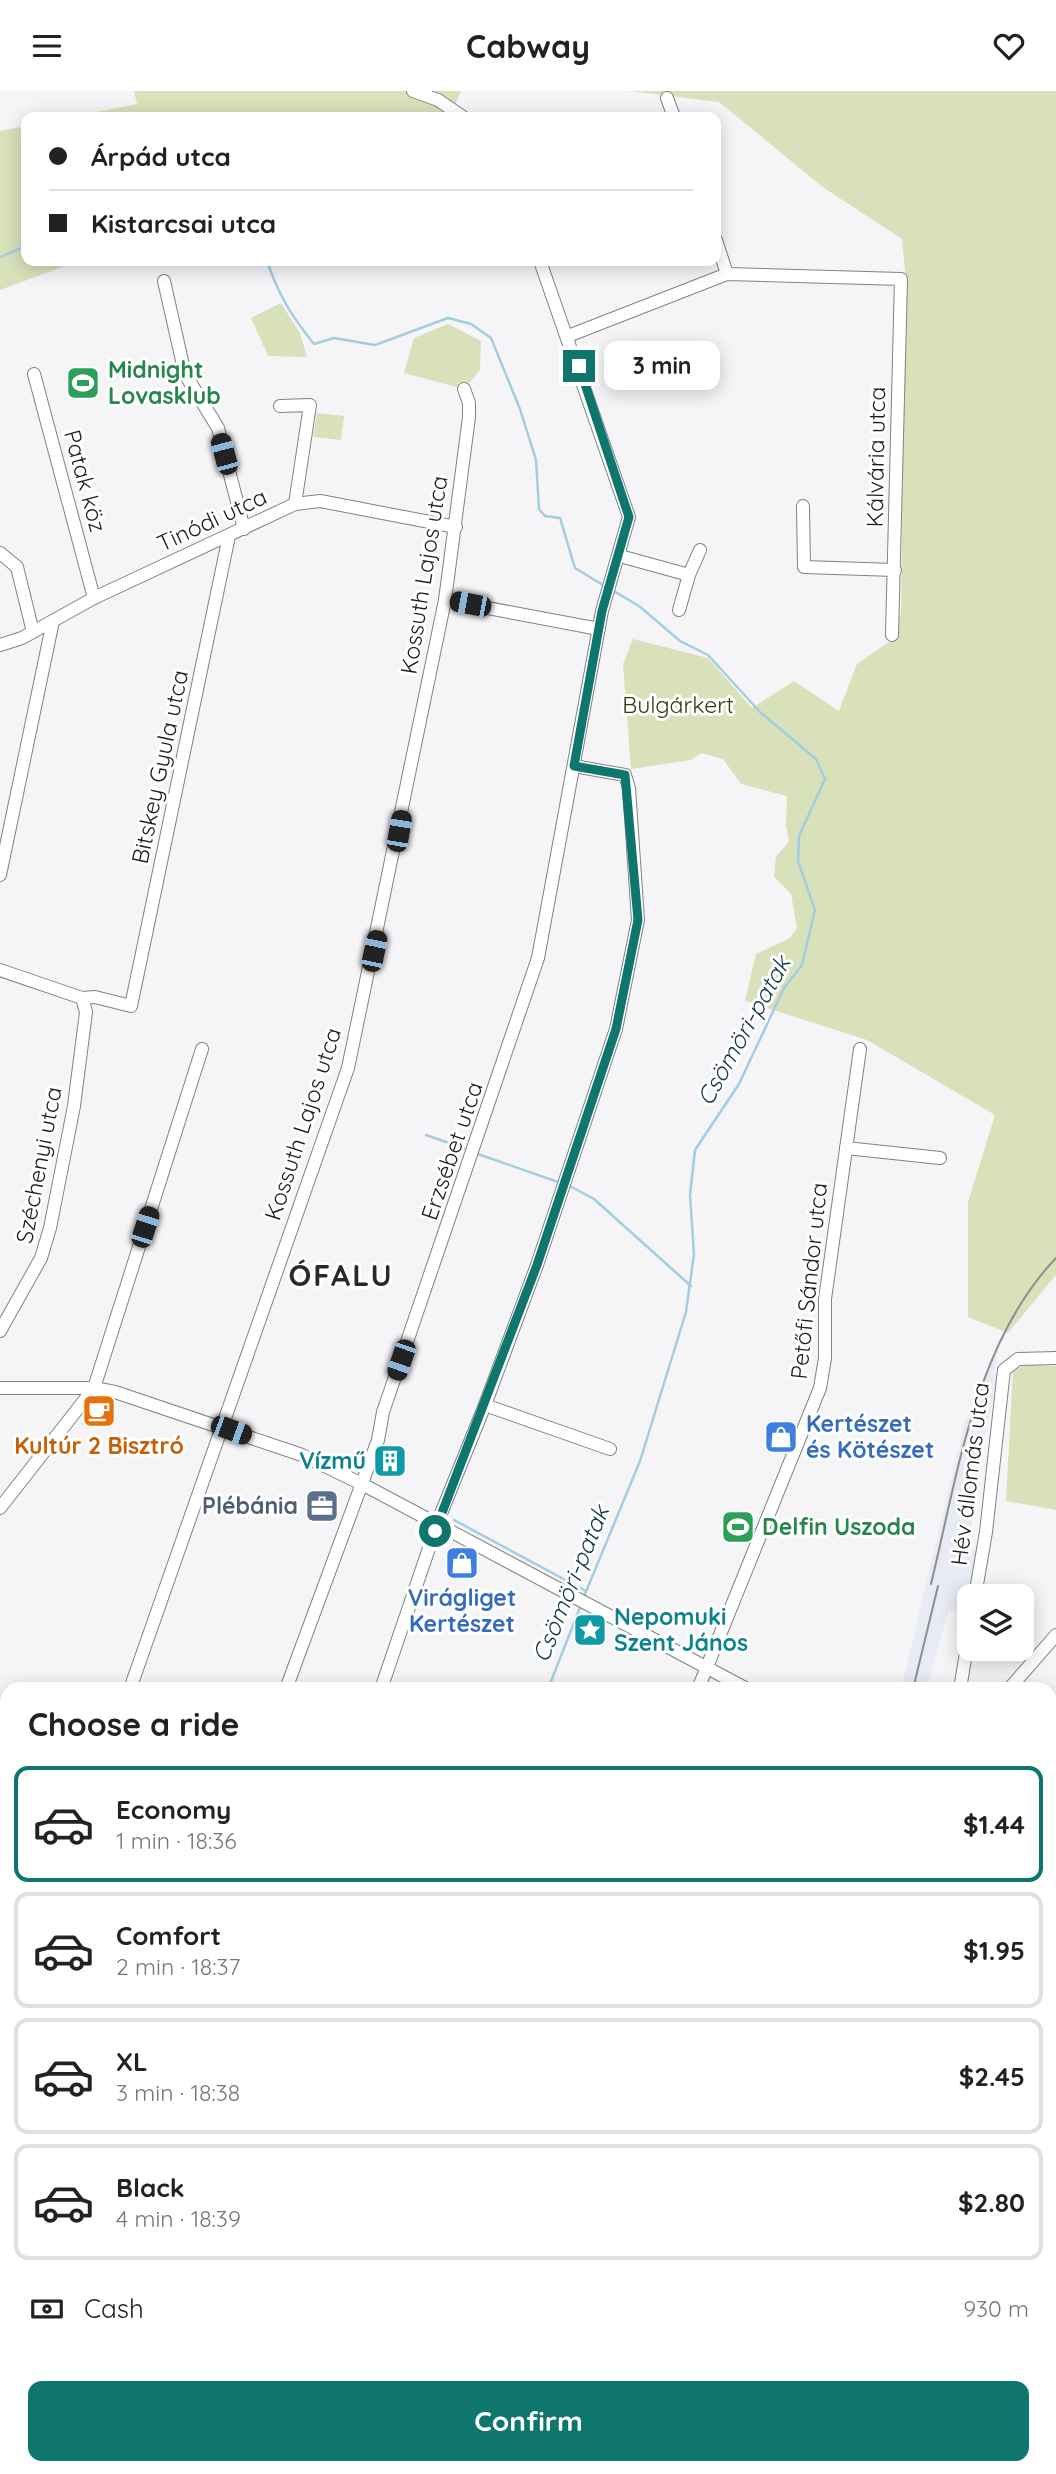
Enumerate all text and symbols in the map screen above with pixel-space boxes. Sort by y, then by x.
text: Cabway [466,26,590,66]
icon: menu [28,27,66,65]
icon: heart [990,27,1028,65]
text: Árpád utca [91,140,231,173]
text: Kistarcsai utca [91,207,276,240]
callout: 3 min [604,341,719,391]
route end [563,350,595,382]
text: 3 min [632,351,692,380]
place label: Midnight Lovasklub [108,355,221,410]
sports icon: Midnight Lovasklub [64,364,102,402]
street label: Kálvária utca [860,386,891,528]
street label: Patak köz [58,426,113,535]
car [209,431,240,477]
street label: Kossuth Lajos utca [393,474,454,676]
street label: Tinódi utca [152,482,271,558]
car [448,590,493,618]
street label: Bitskey Gyula utca [125,667,194,866]
park label: Bulgárkert [622,690,734,719]
car [386,808,413,854]
car [360,928,389,974]
water label: Csömöri-patak [690,949,798,1110]
street label: Kossuth Lajos utca [258,1024,347,1224]
street label: Erzsébet utca [414,1078,489,1224]
street label: Széchenyi utca [9,1084,68,1246]
street label: Petőfi Sándor utca [784,1181,833,1381]
car [129,1204,162,1250]
district label: ÓFALU [288,1256,394,1294]
car [385,1337,418,1383]
street label: Hév állomás utca [944,1381,995,1567]
cafe icon: Kultúr 2 Bisztró [80,1392,118,1430]
place label: Kertészet és Kötészet [806,1409,934,1464]
car [208,1413,255,1447]
shop icon: Kertészet és Kötészet [762,1418,800,1456]
place label: Kultúr 2 Bisztró [14,1431,184,1460]
building icon: Vízmű [371,1442,409,1480]
place label: Vízmű [299,1446,366,1475]
office icon: Plébánia [303,1487,341,1525]
place label: Plébánia [202,1491,298,1520]
water label: Csömöri-patak [525,1499,616,1666]
sports icon: Delfin Uszoda [719,1508,757,1546]
place label: Delfin Uszoda [762,1512,915,1541]
route start [419,1515,451,1547]
shop icon: Virágliget Kertészet [443,1544,481,1582]
place label: Virágliget Kertészet [408,1583,516,1638]
map controls [957,1584,1034,1661]
button: layers [957,1584,1034,1661]
place label: Nepomuki Szent János [614,1602,748,1657]
place icon: Nepomuki Szent János [571,1611,609,1649]
text: Choose a ride [28,1704,240,1744]
icon: car [32,1793,95,1856]
text: Economy [116,1793,231,1826]
text: $1.44 [963,1808,1025,1841]
text: 1 min · 18:36 [116,1826,237,1855]
icon: car [32,1919,95,1982]
text: Comfort [116,1919,221,1952]
text: $1.95 [963,1934,1025,1967]
text: 2 min · 18:37 [116,1952,240,1981]
icon: car [32,2045,95,2108]
text: XL [116,2045,148,2078]
text: $2.45 [959,2060,1025,2093]
text: 3 min · 18:38 [116,2078,240,2107]
icon: car [32,2171,95,2234]
text: Black [116,2171,185,2204]
text: $2.80 [958,2186,1025,2219]
text: 4 min · 18:39 [116,2204,241,2233]
icon: cash [28,2290,66,2328]
text: Cash [84,2292,144,2325]
text: 930 m [963,2294,1029,2323]
button: Confirm [28,2381,1029,2461]

